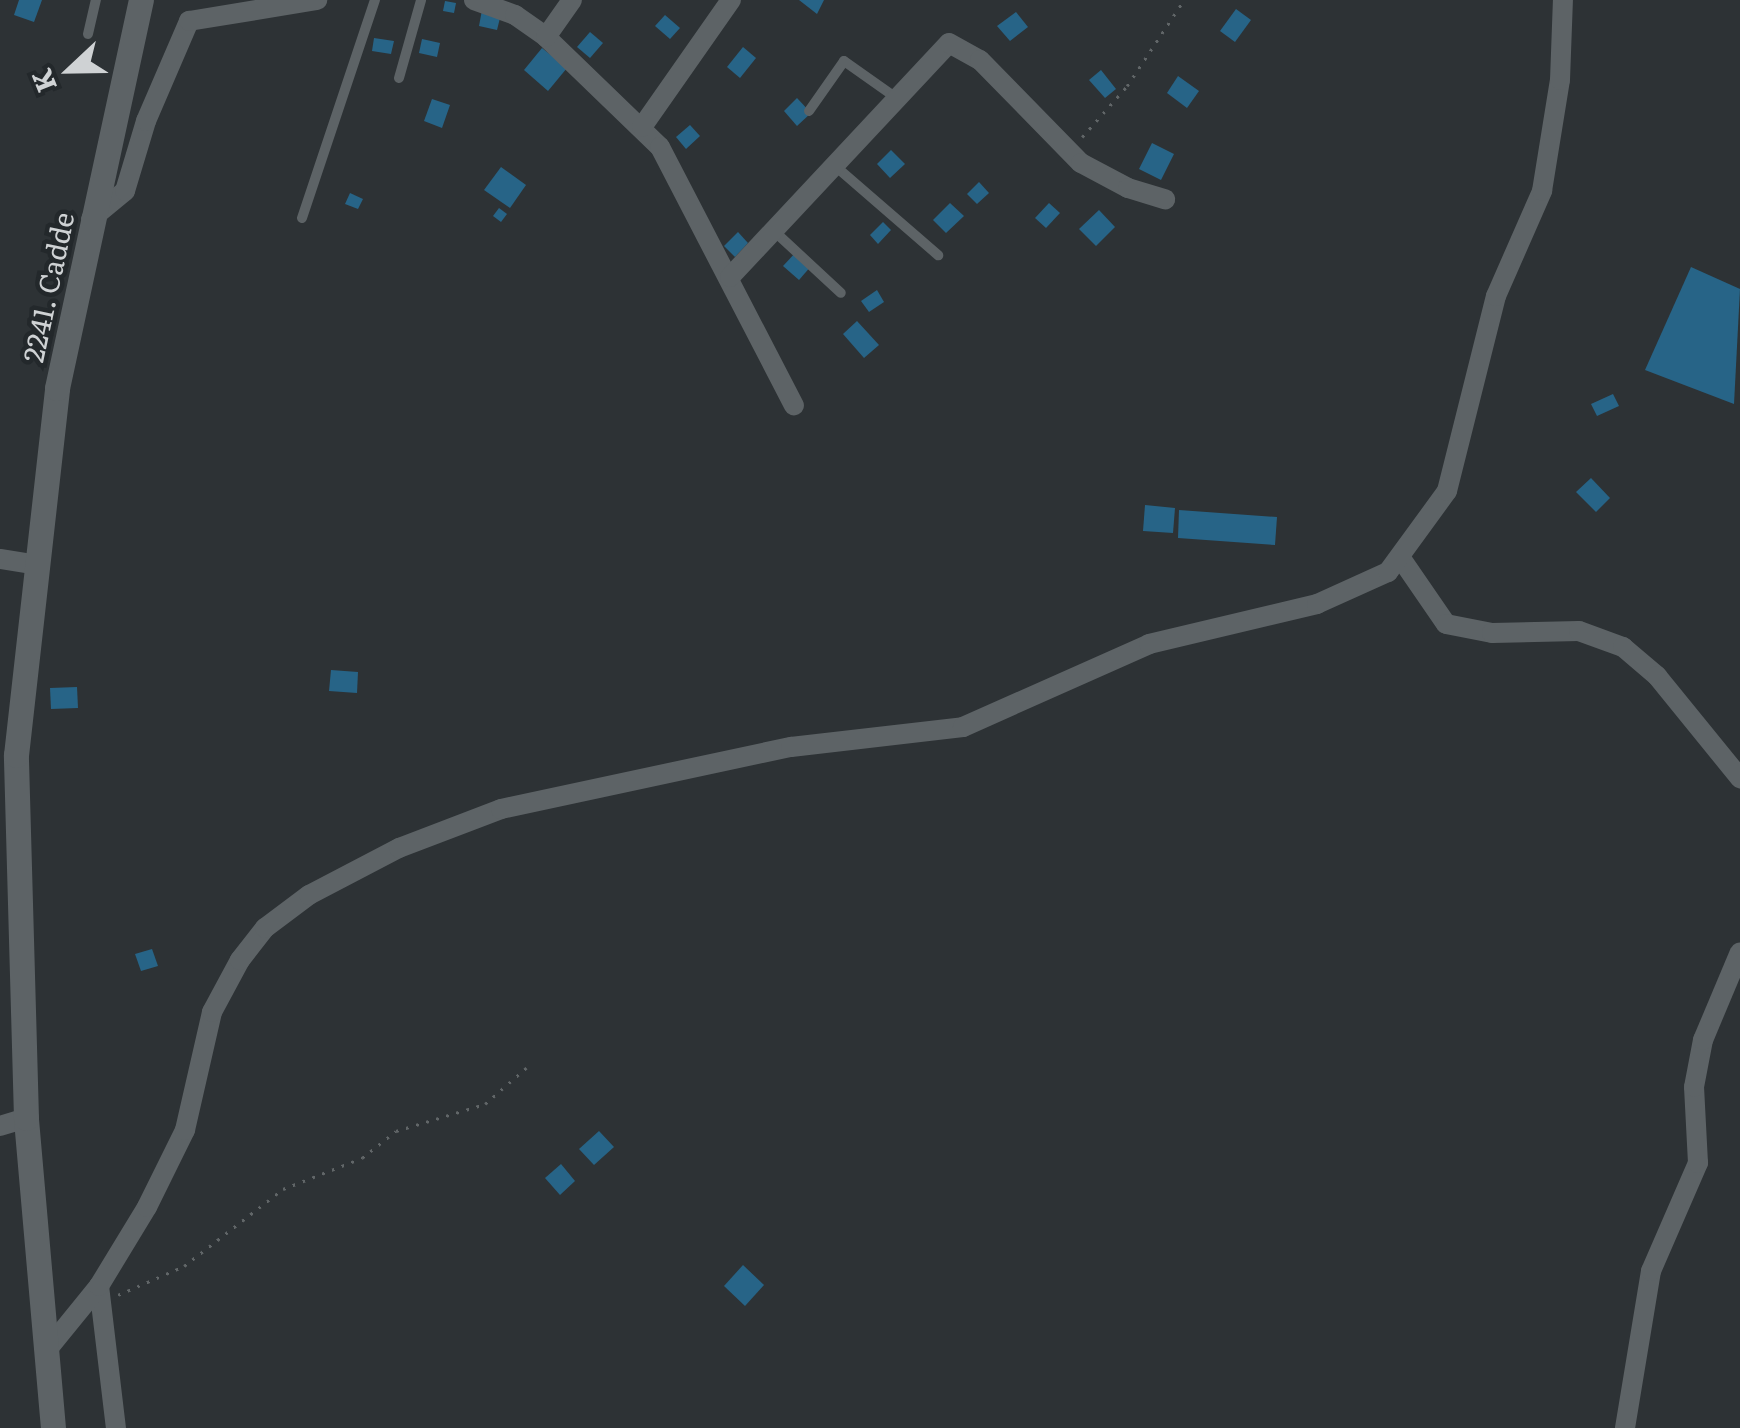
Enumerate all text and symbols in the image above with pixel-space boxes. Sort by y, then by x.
north arrow [20,20,120,120]
text: K [19,63,66,99]
street label: 2241. Cadde [15,209,79,365]

